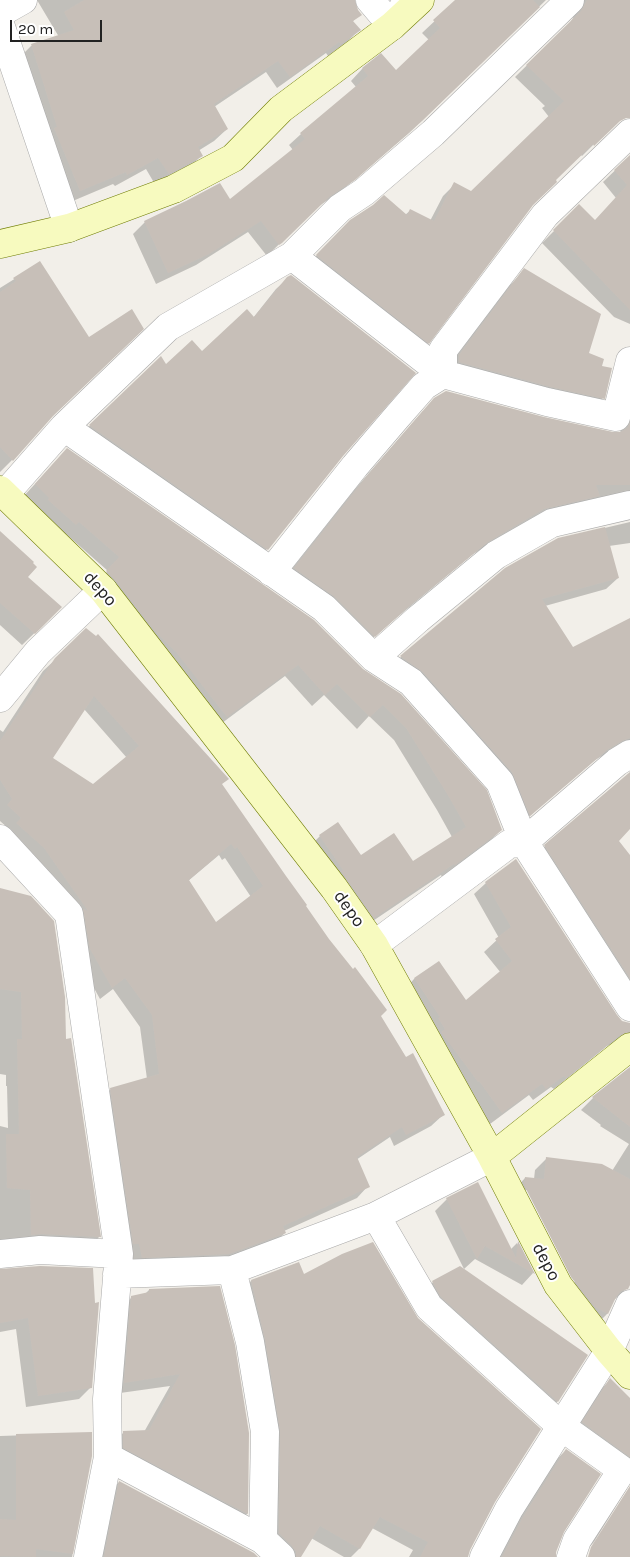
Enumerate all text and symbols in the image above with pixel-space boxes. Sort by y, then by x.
scale bar [12,10,105,42]
text: 20 m [18,20,53,38]
street label: depo [79,567,121,611]
street label: depo [329,886,369,932]
street label: depo [527,1239,565,1285]

